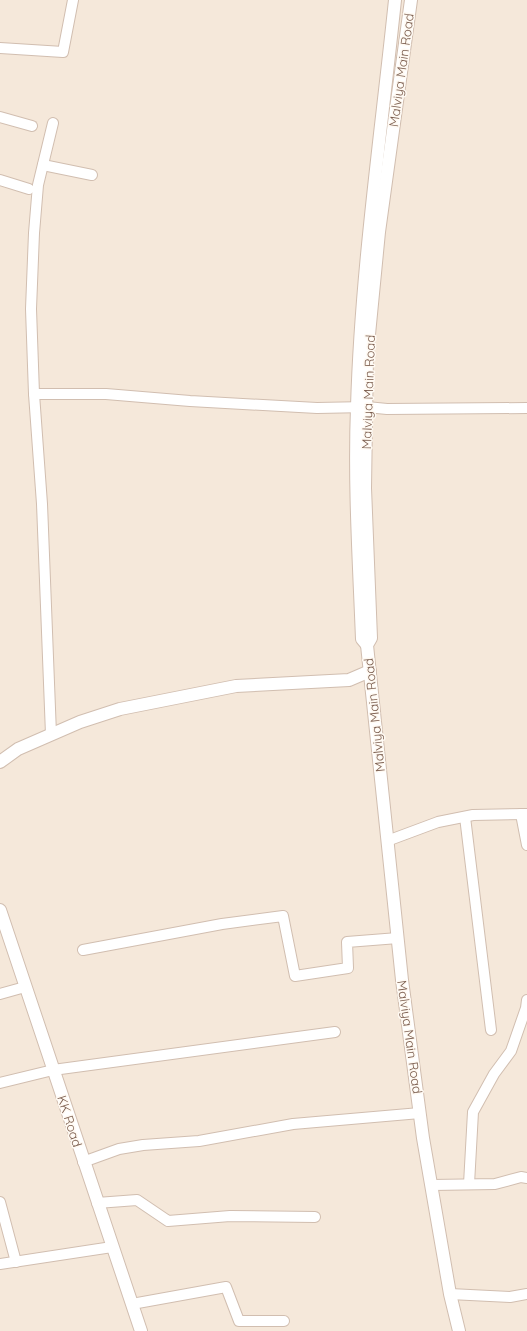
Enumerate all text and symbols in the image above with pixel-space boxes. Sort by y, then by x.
street label: Malviya Main Road [385,12,417,128]
street label: Malviya Main Road [358,335,378,449]
street label: Malviya Main Road [360,657,388,773]
street label: Malviya Main Road [394,979,426,1095]
street label: KK Road [54,1093,86,1149]

